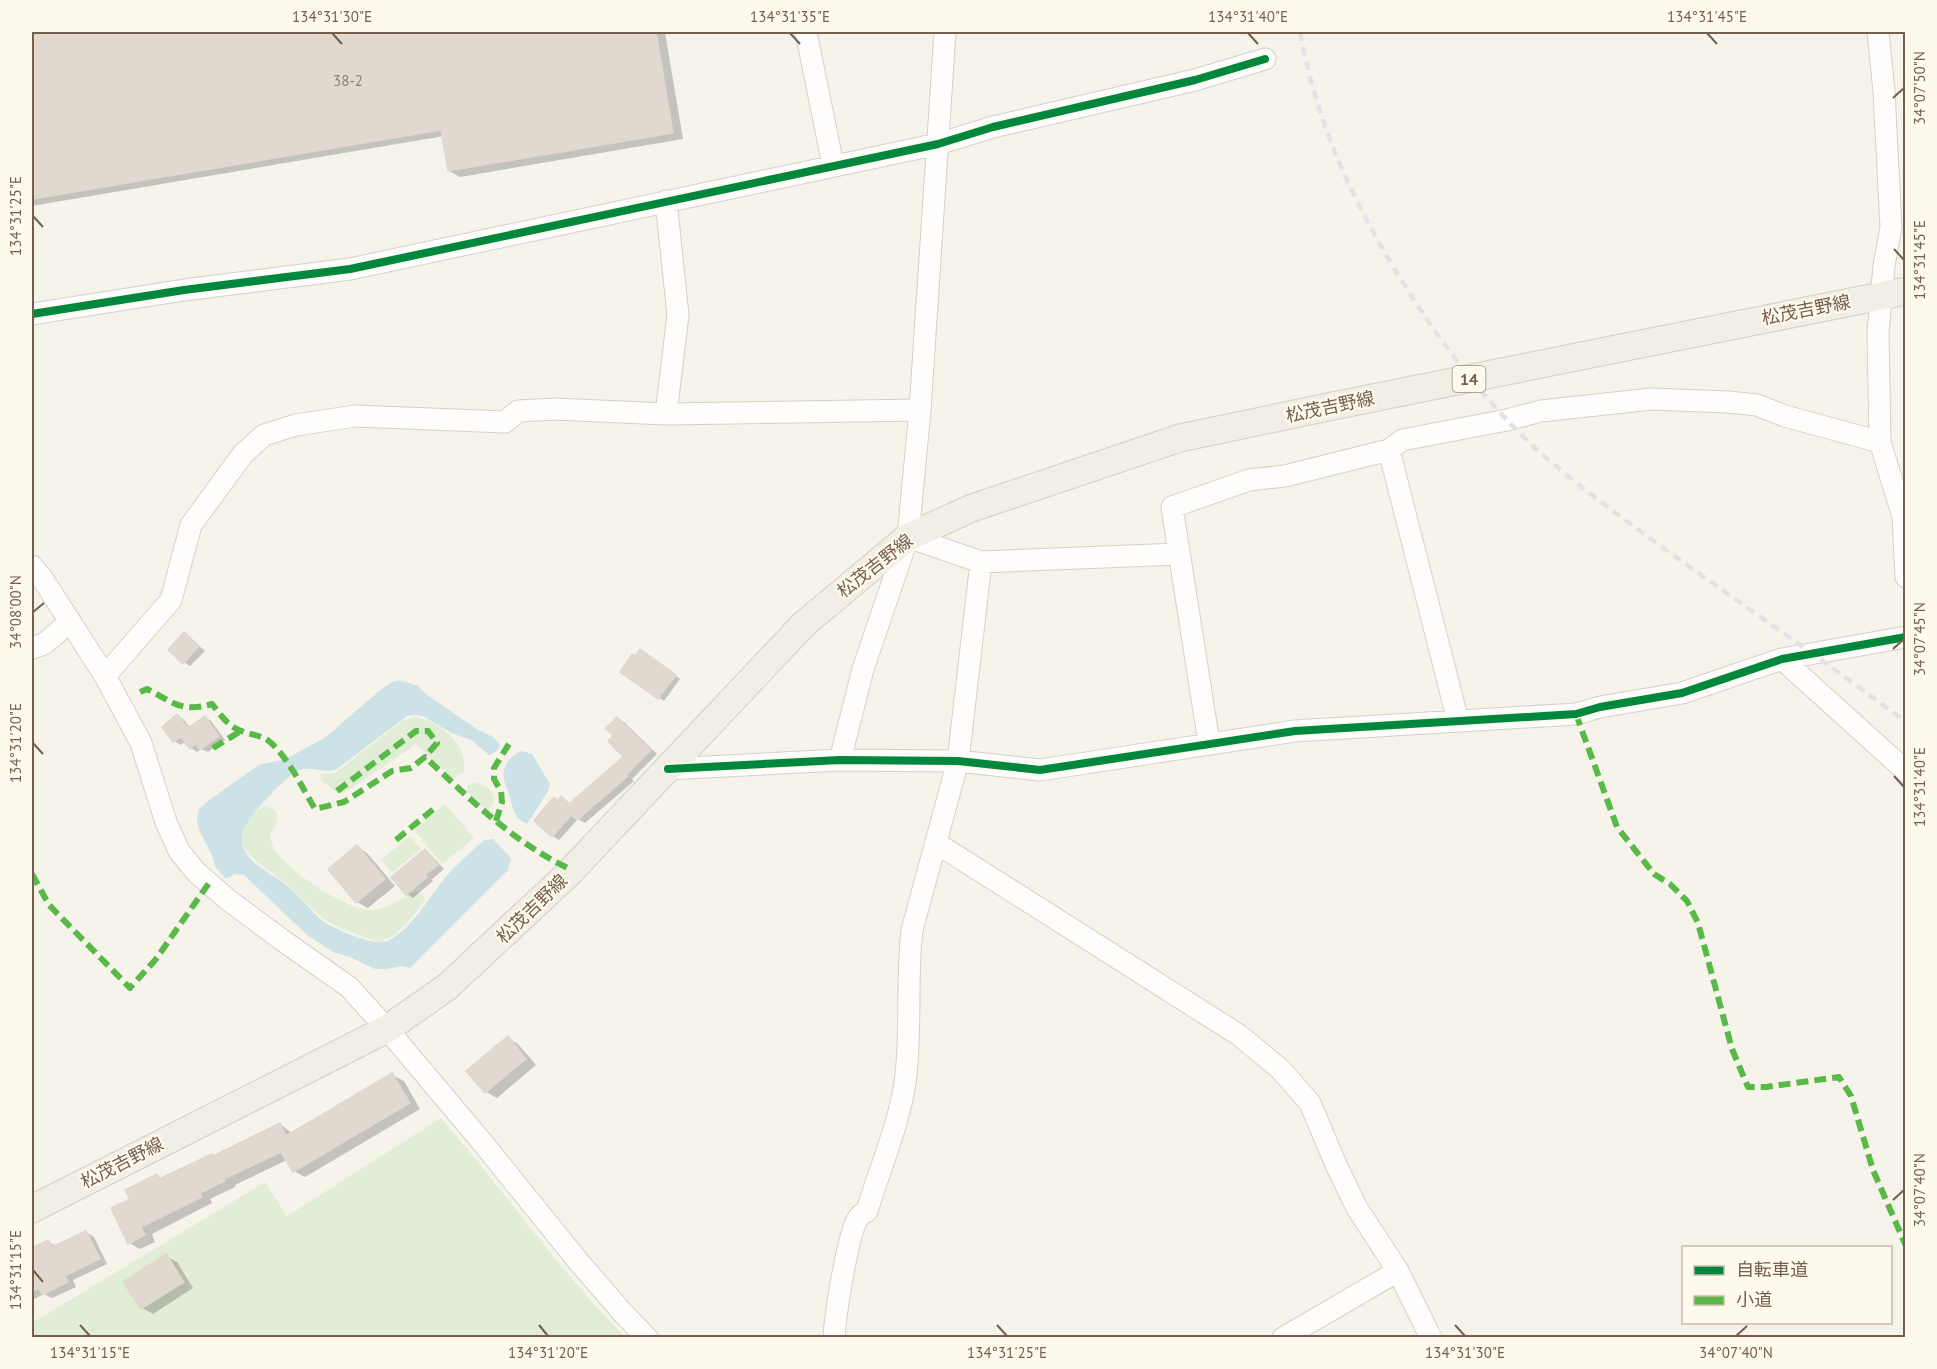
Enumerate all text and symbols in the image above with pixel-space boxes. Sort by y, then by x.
text: 134°31'30"E [292,7,372,26]
text: 134°31'35"E [750,7,830,26]
text: 134°31'40"E [1208,7,1288,26]
text: 134°31'45"E [1667,7,1747,26]
text: 34°07'50"N [1910,51,1929,125]
house number: 38-2 [333,71,363,90]
text: 134°31'25"E [6,176,25,256]
text: 134°31'45"E [1910,220,1929,300]
street label: 松茂吉野線 [1760,290,1852,329]
road number: 14 [1452,366,1486,392]
street label: 松茂吉野線 [1283,386,1376,427]
street label: 松茂吉野線 [832,529,917,602]
text: 34°08'00"N [6,575,25,649]
text: 34°07'45"N [1910,602,1929,676]
text: 134°31'20"E [6,703,25,783]
text: 134°31'40"E [1910,747,1929,827]
street label: 松茂吉野線 [491,869,572,948]
street label: 松茂吉野線 [76,1132,167,1193]
text: 34°07'40"N [1910,1153,1929,1227]
text: 134°31'15"E [6,1230,25,1310]
legend [1682,1246,1892,1324]
text: 自転車道 [1736,1258,1808,1281]
text: 小道 [1736,1288,1772,1311]
text: 134°31'15"E [50,1343,130,1362]
text: 134°31'20"E [508,1343,588,1362]
text: 134°31'25"E [967,1343,1047,1362]
text: 134°31'30"E [1425,1343,1505,1362]
text: 34°07'40"N [1699,1343,1773,1362]

